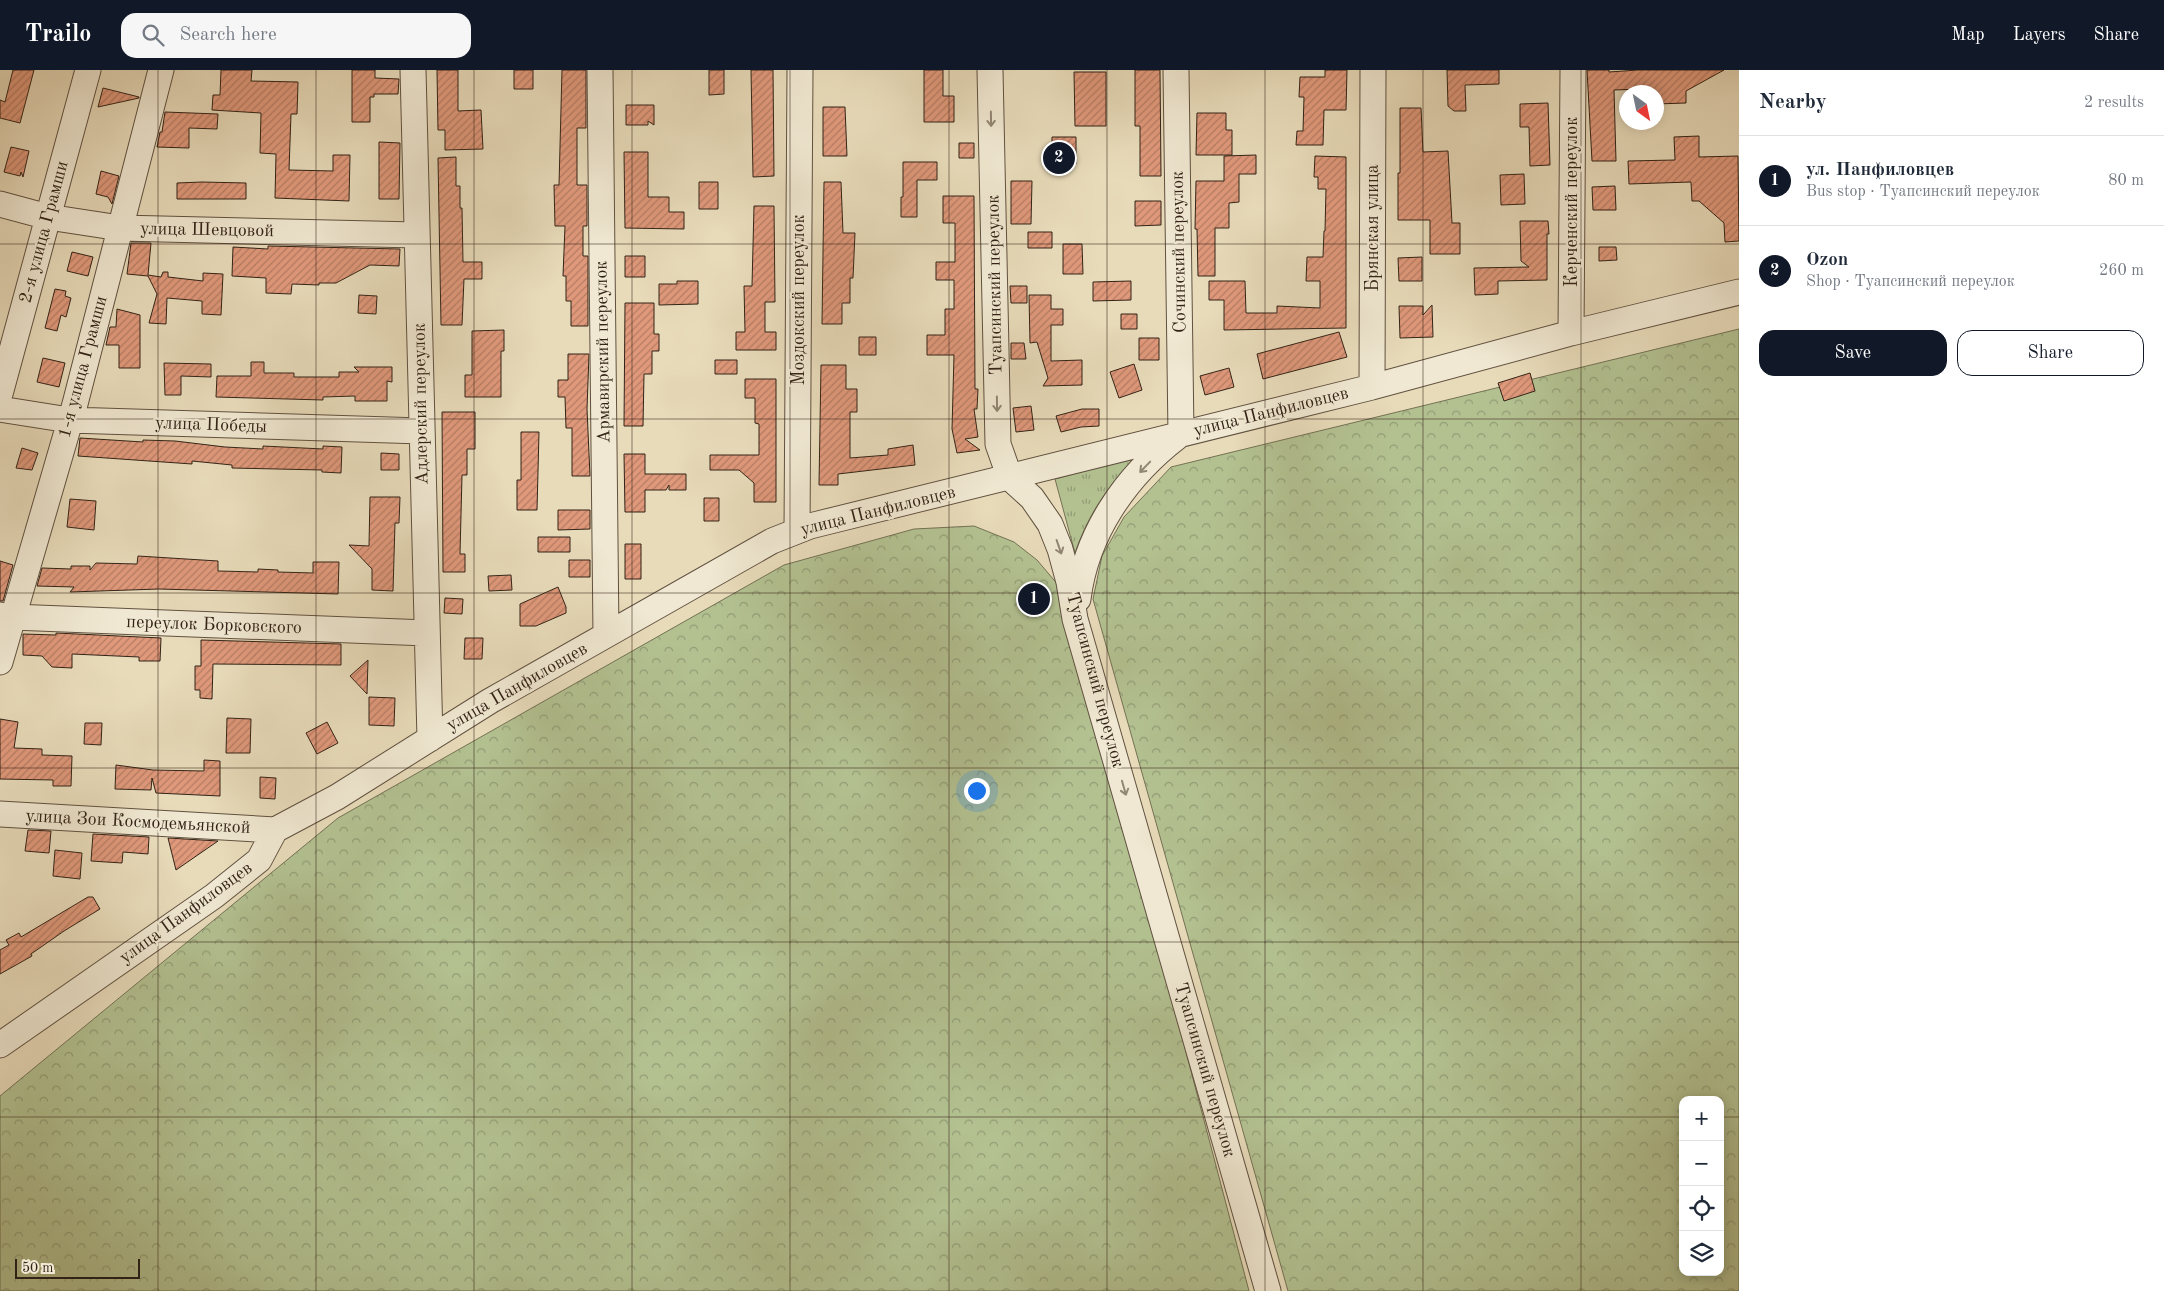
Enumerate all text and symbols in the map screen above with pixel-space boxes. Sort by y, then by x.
search box [121,13,471,58]
icon: search [139,21,167,49]
text: Trailo [25,23,91,47]
text: Search here [179,26,277,45]
text: Map [1951,26,1985,44]
text: Layers [2013,26,2065,44]
text: Share [2093,26,2139,44]
north arrow [1619,85,1664,130]
text: Nearby [1759,92,1827,113]
text: 2 results [2084,95,2144,111]
one-way arrow [986,110,996,126]
street label: Керченский переулок [1563,117,1581,287]
pin: 2 [1043,139,1075,177]
street label: 2-я улица Грамши [16,159,72,305]
text: ул. Панфиловцев [1806,161,1954,180]
street label: Брянская улица [1364,164,1382,292]
street label: Сочинский переулок [1169,171,1189,333]
text: 1 [1770,173,1780,189]
text: 80 m [2108,173,2144,189]
text: Bus stop · Туапсинский переулок [1806,184,2040,200]
street label: Туапсинский переулок [984,195,1006,375]
street label: Моздокский переулок [790,214,808,386]
street label: улица Шевцовой [140,220,274,240]
text: Ozon [1806,251,1848,270]
street label: Армавирский переулок [592,261,614,443]
text: 2 [1770,263,1780,279]
text: 260 m [2099,263,2144,279]
text: Shop · Туапсинский переулок [1806,274,2015,290]
street label: 1-я улица Грамши [55,294,111,440]
street label: Адлерский переулок [411,323,431,485]
button: Save [1759,330,1947,376]
button: Share [1957,330,2144,376]
street label: улица Панфиловцев [1192,384,1351,441]
one-way arrow [992,395,1002,411]
street label: улица Победы [155,414,267,436]
one-way arrow [1139,460,1151,473]
street label: улица Панфиловцев [799,483,958,540]
one-way arrow [1055,539,1064,554]
pin: 1 [1018,580,1050,618]
street label: Туапсинский переулок [1063,590,1127,770]
street label: переулок Борковского [126,613,302,637]
street label: улица Панфиловцев [444,639,591,735]
your location [964,778,990,804]
one-way arrow [1120,780,1130,796]
street label: улица Зои Космодемьянской [25,807,251,837]
street label: улица Панфиловцев [116,859,256,968]
street label: Туапсинский переулок [1171,981,1239,1159]
map controls [1679,1096,1724,1276]
button: + [1679,1096,1724,1141]
button: − [1679,1141,1724,1186]
button: locate [1679,1186,1724,1231]
button: layers [1679,1231,1724,1276]
scale bar [15,1256,140,1279]
text: 50 m [22,1261,53,1275]

